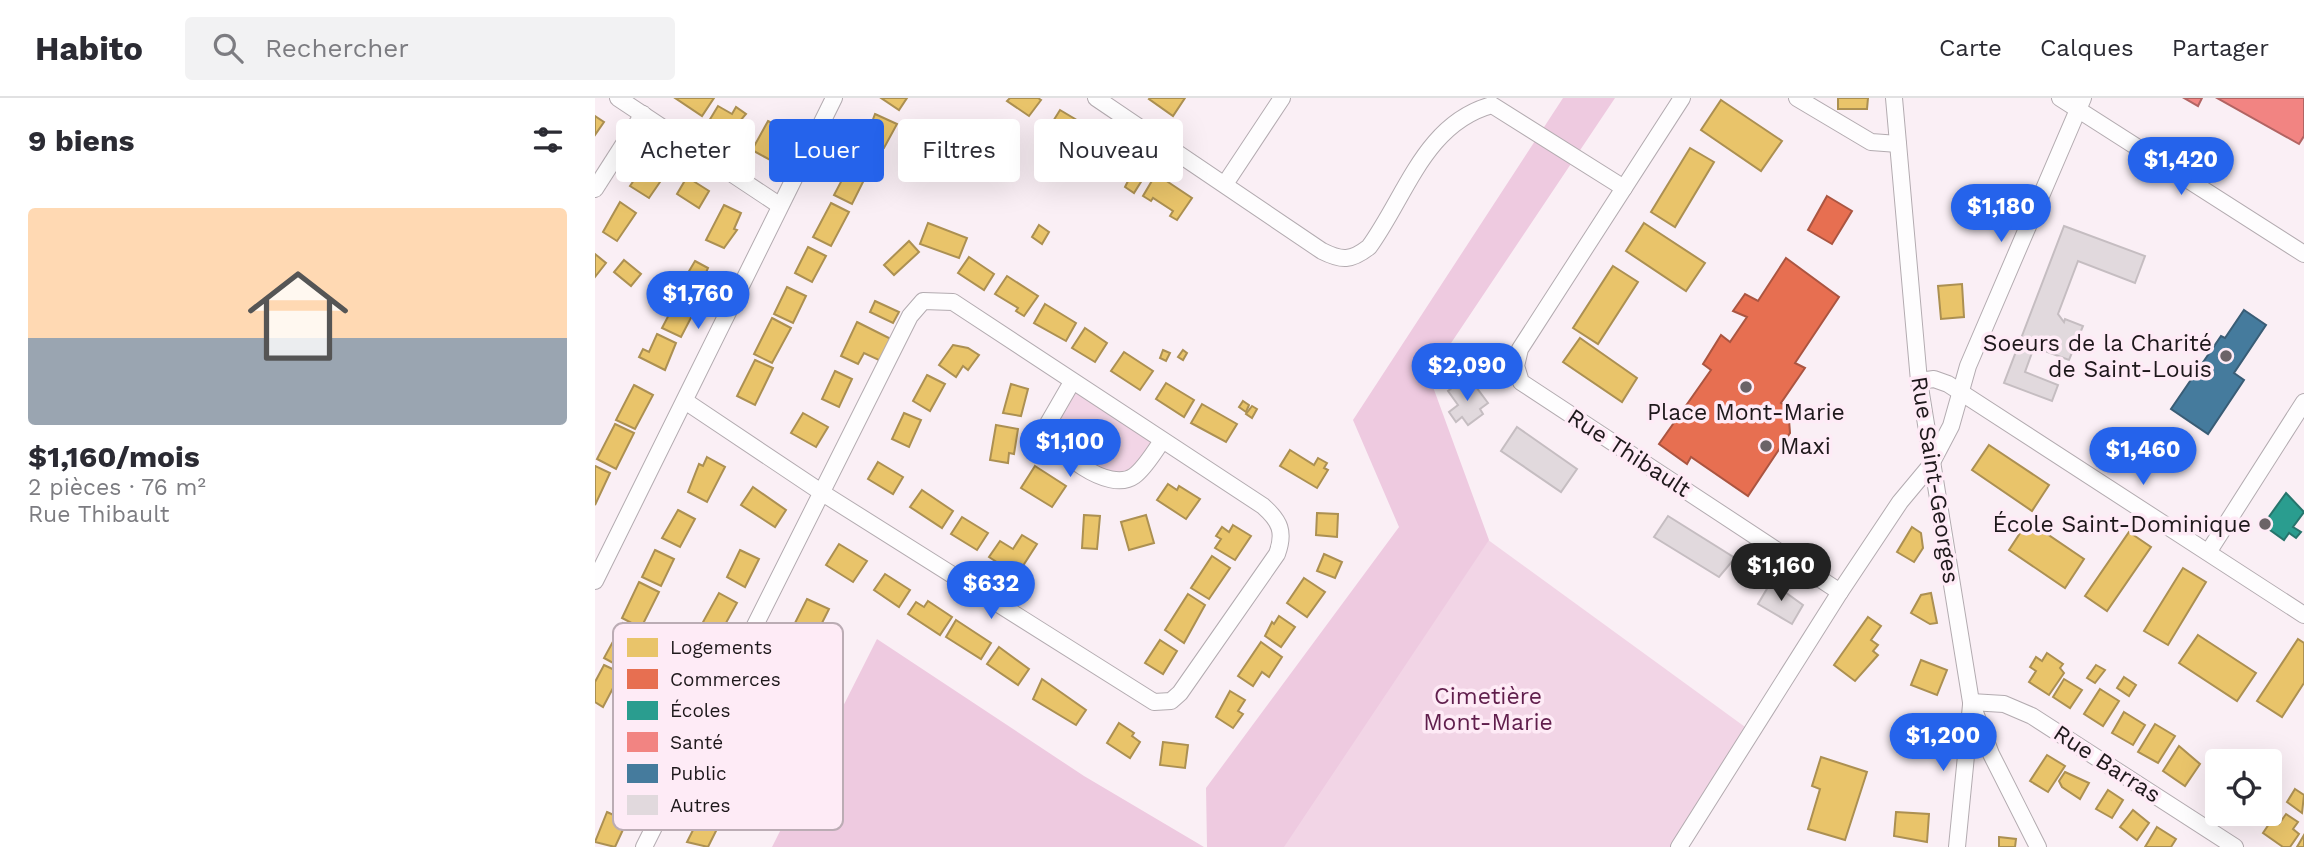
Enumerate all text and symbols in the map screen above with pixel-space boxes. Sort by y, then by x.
search box [185,17,675,80]
text: Habito [35,29,143,68]
icon: search [209,29,247,67]
text: Rechercher [265,33,409,63]
text: Carte [1939,34,2002,62]
text: Calques [2040,34,2134,62]
text: Partager [2172,34,2269,62]
chip: Acheter [616,119,755,182]
chip: Louer [769,119,884,182]
chip: Filtres [898,119,1020,182]
chip: Nouveau [1034,119,1183,182]
icon: filters [529,121,567,159]
text: 9 biens [28,123,135,158]
pin: $1,420 [2124,138,2238,197]
text: $1,420 [2144,146,2218,173]
pin: $1,180 [1944,184,2058,244]
text: $1,180 [1967,193,2035,220]
icon: home [235,253,361,379]
pin: $1,760 [641,272,755,331]
text: $1,760 [662,280,734,307]
place label: Soeurs de la Charité de Saint-Louis [1983,330,2212,383]
pin: $2,090 [1410,344,1524,403]
marker: Soeurs de la Charité de Saint-Louis [2218,348,2234,364]
text: $2,090 [1428,352,1506,379]
street label: Rue Saint-Georges [1905,375,1965,585]
marker: Place Mont-Marie [1738,379,1754,395]
place label: Place Mont-Marie [1647,399,1845,426]
street label: Rue Thibault [1562,403,1696,503]
pin: $1,100 [1013,420,1127,479]
text: $1,100 [1036,428,1104,455]
pin: $1,460 [2086,428,2200,487]
place label: Maxi [1780,433,1831,460]
text: $1,460 [2105,436,2181,463]
marker: Maxi [1758,438,1774,454]
text: $1,160/mois [28,439,200,474]
text: 2 pièces · 76 m² [28,474,206,501]
text: Rue Thibault [28,501,169,528]
place label: École Saint-Dominique [1992,511,2251,538]
marker: École Saint-Dominique [2257,516,2273,532]
pin: $1,160 [1724,544,1838,603]
text: $1,160 [1747,552,1815,579]
pin: $632 [950,561,1032,621]
text: $632 [963,570,1019,597]
legend [613,623,843,830]
text: Logements [670,636,772,659]
text: Commerces [670,668,781,691]
park label: Cimetière Mont-Marie [1423,683,1553,736]
text: Écoles [670,699,731,722]
pin: $1,200 [1886,714,2000,773]
street label: Rue Barras [2048,719,2166,809]
text: $1,200 [1906,722,1980,749]
text: Santé [670,731,723,754]
map controls [2205,749,2282,826]
button: locate [2205,749,2282,826]
text: Public [670,762,727,785]
text: Autres [670,794,730,817]

